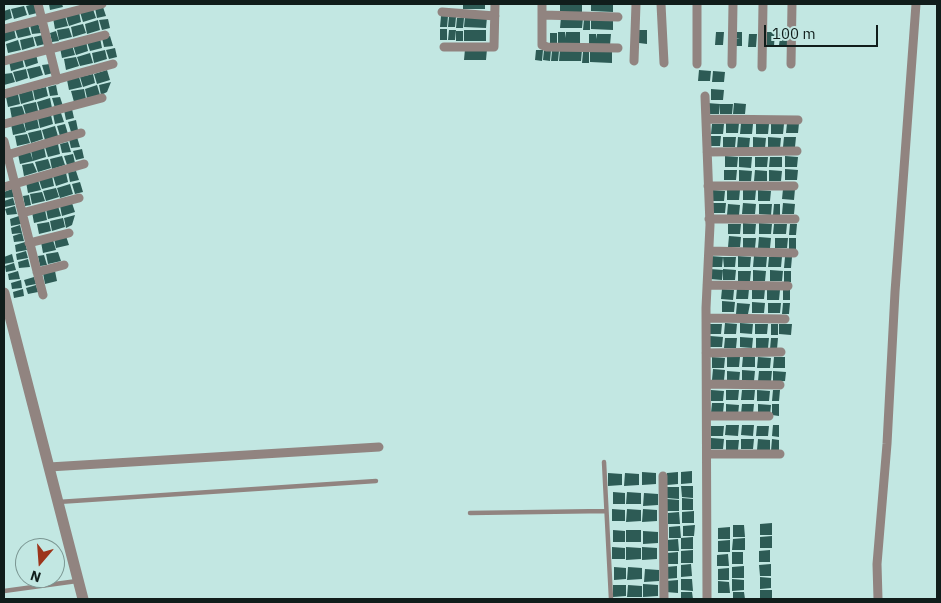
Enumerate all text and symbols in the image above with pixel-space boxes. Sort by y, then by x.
scale bar [766,15,880,47]
text: 100 m [772,24,816,43]
north arrow [15,538,65,588]
text: N [28,566,43,586]

